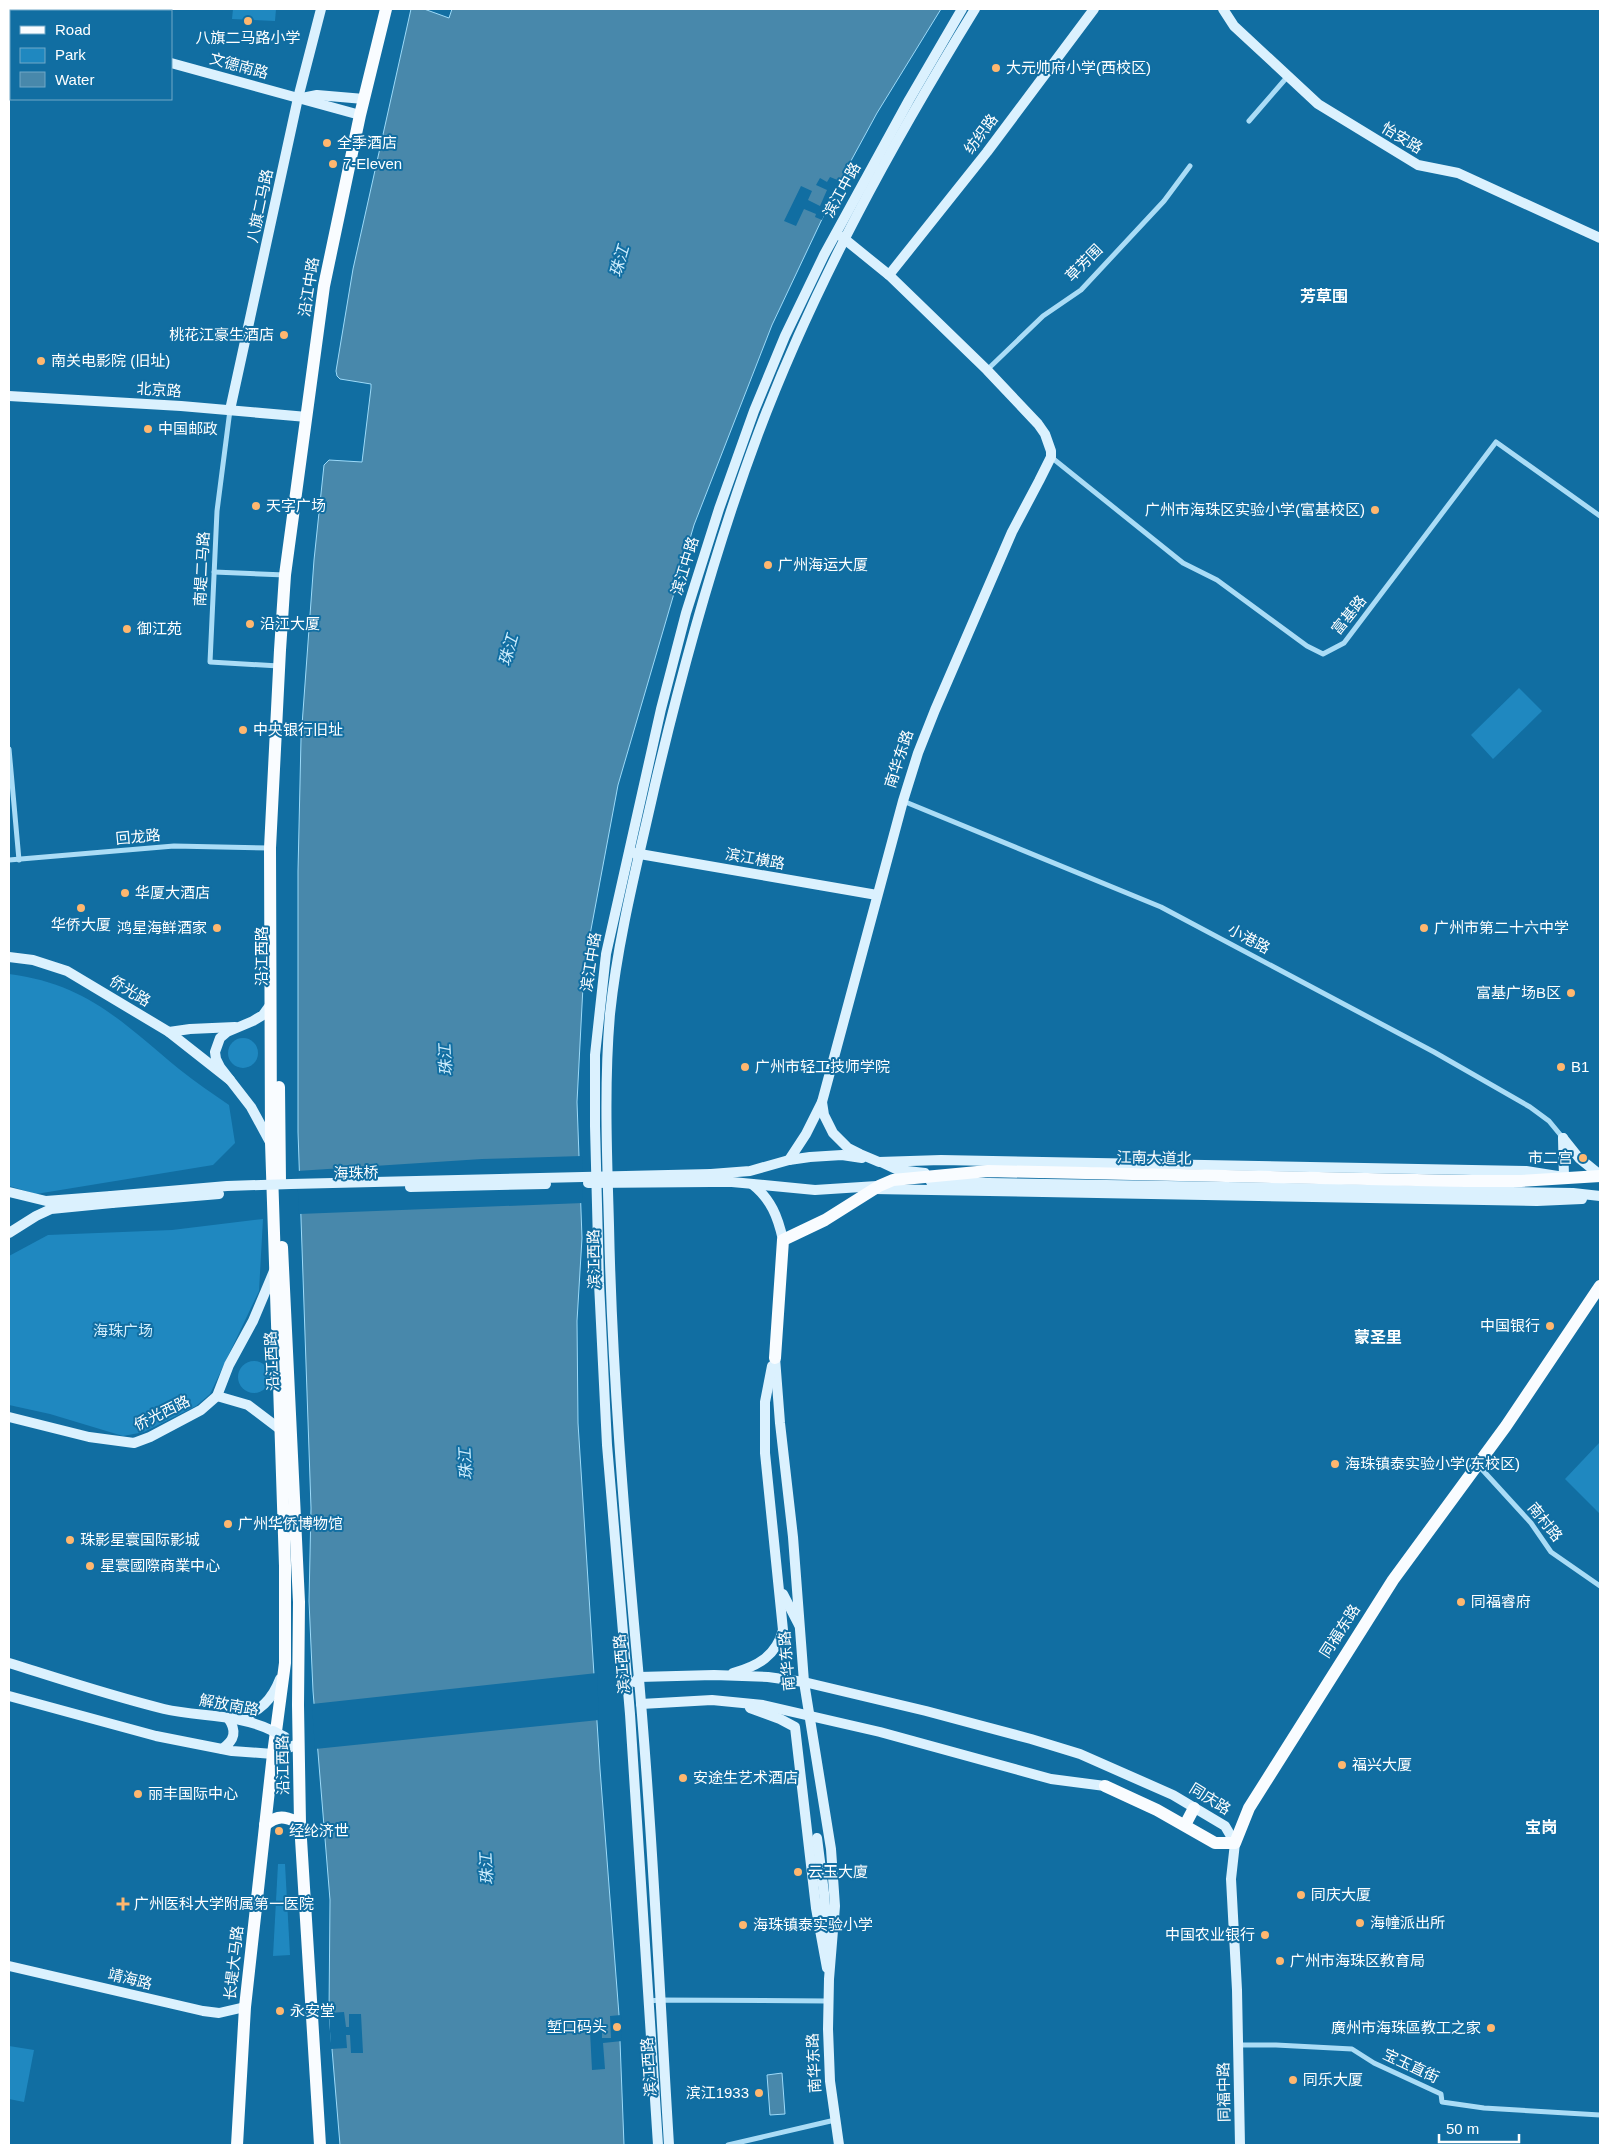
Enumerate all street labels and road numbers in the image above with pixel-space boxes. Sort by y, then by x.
street label: 文德南路 [208,50,270,81]
street label: 纺织路 [960,111,1001,157]
street label: 怡安路 [1379,119,1426,156]
street label: 滨江中路 [820,159,864,220]
street label: 八旗二马路 [243,167,276,244]
street label: 草芳围 [1062,241,1106,285]
street label: 沿江中路 [295,256,322,318]
street label: 北京路 [136,379,182,400]
street label: 南堤二马路 [191,531,212,607]
street label: 滨江中路 [668,535,701,597]
street label: 富基路 [1328,592,1369,638]
street label: 南华东路 [881,728,916,790]
street label: 回龙路 [115,826,161,847]
street label: 滨江横路 [724,845,786,872]
street label: 小港路 [1225,920,1273,957]
street label: 沿江西路 [253,926,270,986]
street label: 滨江中路 [577,931,604,993]
street label: 侨光路 [107,972,154,1009]
street label: 江南大道北 [1116,1148,1192,1167]
street label: 海珠桥 [333,1164,379,1181]
street label: 滨江西路 [584,1229,603,1289]
street label: 沿江西路 [261,1331,282,1391]
street label: 侨光西路 [131,1392,192,1433]
street label: 南村路 [1525,1499,1566,1545]
street label: 同福东路 [1316,1601,1363,1661]
street label: 南华东路 [775,1630,798,1692]
street label: 滨江西路 [610,1633,633,1695]
street label: 解放南路 [198,1691,260,1718]
street label: 沿江西路 [273,1735,292,1795]
street label: 同庆路 [1187,1779,1234,1818]
street label: 长堤大马路 [221,1925,246,2001]
street label: 靖海路 [106,1965,154,1992]
street label: 南华东路 [803,2033,824,2093]
street label: 滨江西路 [638,2037,659,2098]
street label: 宝玉直街 [1380,2045,1442,2086]
street label: 同福中路 [1214,2062,1233,2122]

